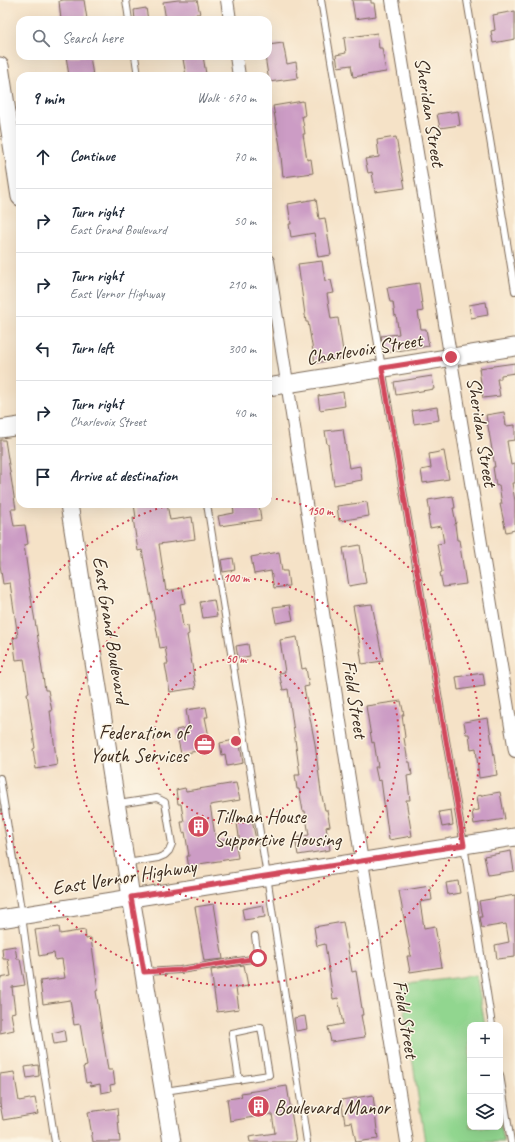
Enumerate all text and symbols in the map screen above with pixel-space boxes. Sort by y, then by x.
search box [16,16,272,60]
icon: search [30,27,52,49]
text: Search here [62,29,123,48]
street label: Sheridan Street [409,56,451,171]
text: 9 min [32,88,64,109]
text: Walk · 670 m [197,90,256,106]
icon: ahead [32,146,54,168]
text: Continue [70,147,115,166]
text: 70 m [234,149,256,165]
text: Turn right [70,203,123,222]
icon: right [32,210,54,232]
text: 50 m [234,213,256,229]
text: East Grand Boulevard [70,222,167,238]
text: Turn right [70,267,123,286]
icon: right [32,274,54,296]
text: 210 m [228,277,256,293]
text: East Vernor Highway [70,286,164,302]
street label: Charlevoix Street [304,327,426,370]
icon: left [32,338,54,360]
text: Turn left [70,339,113,358]
text: 300 m [228,341,256,357]
route end [442,348,460,366]
street label: Sheridan Street [461,376,503,491]
text: Turn right [70,395,123,414]
icon: right [32,402,54,424]
text: 40 m [234,405,256,421]
text: Charlevoix Street [70,414,146,430]
icon: arrive [32,466,54,488]
text: Arrive at destination [70,467,177,486]
text: 150 m [307,503,334,519]
street label: East Grand Boulevard [87,555,135,708]
text: 100 m [223,570,250,586]
text: 50 m [226,651,247,667]
street label: Field Street [336,658,374,742]
place label: Federation of Youth Services [90,720,192,768]
office icon: Federation of Youth Services [191,731,217,757]
centre of rings [229,734,243,748]
place label: Tillman House Supportive Housing [214,804,343,852]
building icon: Tillman House Supportive Housing [185,814,211,840]
street label: East Vernor Highway [50,853,200,901]
route start [249,949,267,967]
street label: Field Street [387,978,425,1062]
map controls [467,1022,503,1130]
button: + [467,1022,503,1058]
button: − [467,1058,503,1094]
building icon: Boulevard Manor [246,1094,272,1120]
button: layers [467,1094,503,1130]
place label: Boulevard Manor [274,1095,391,1120]

